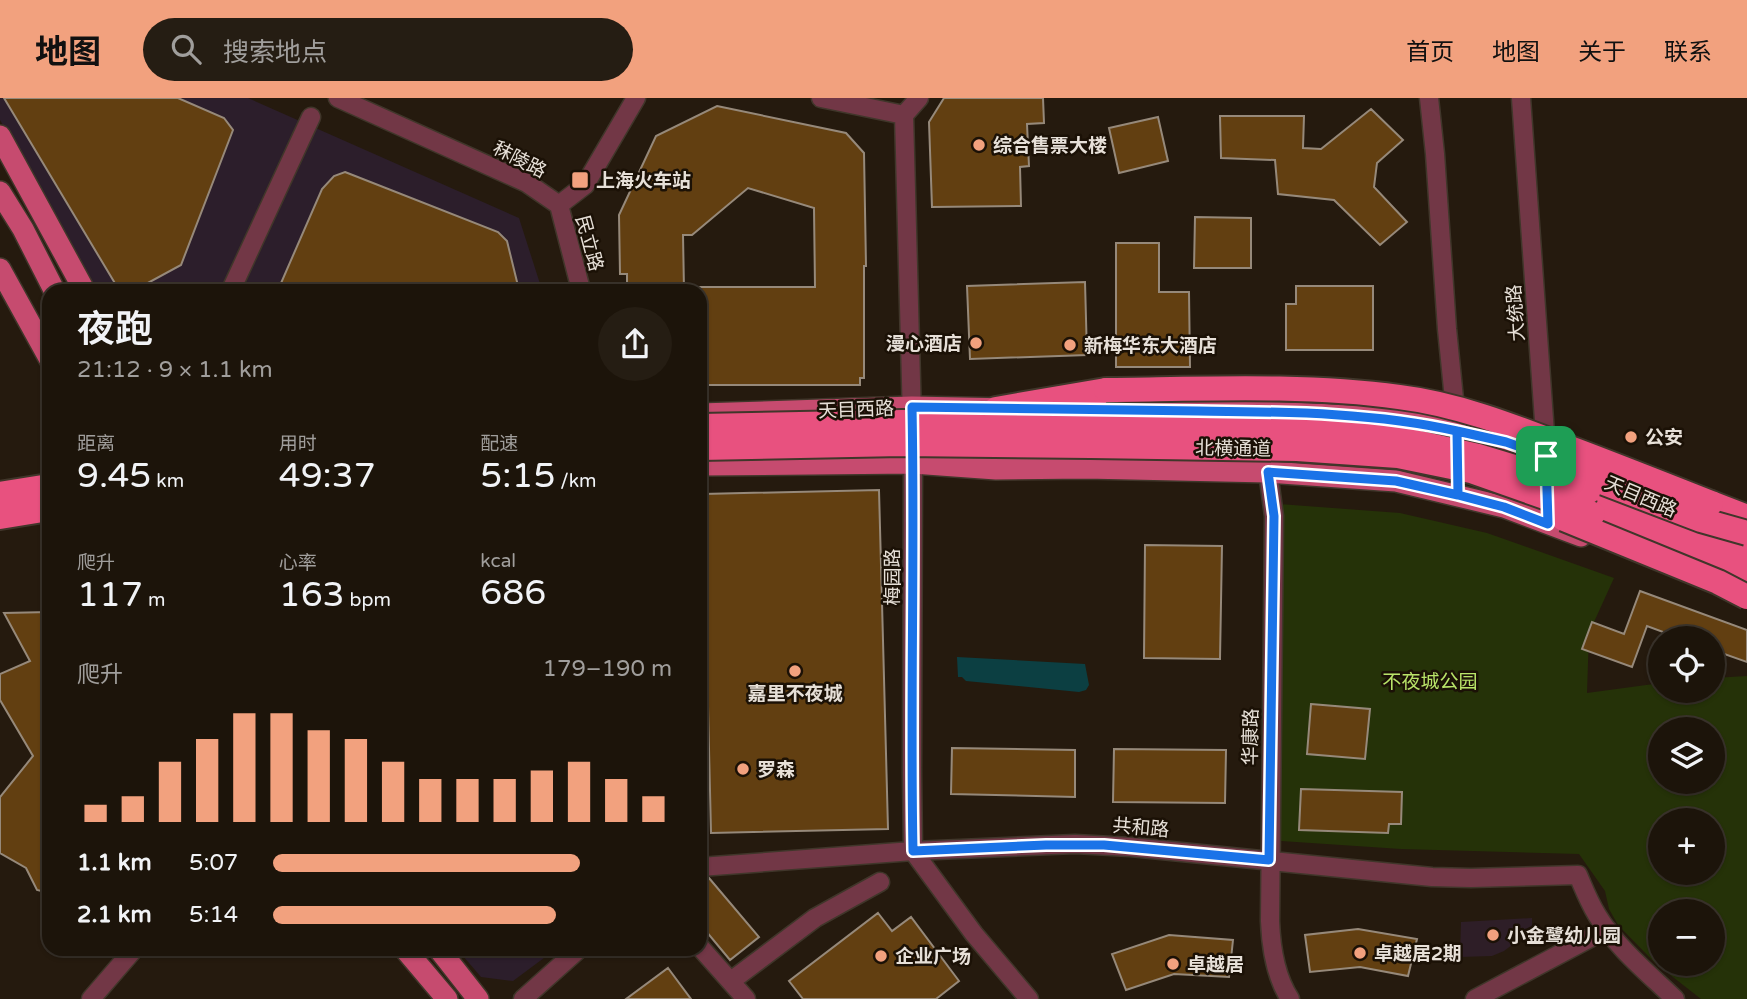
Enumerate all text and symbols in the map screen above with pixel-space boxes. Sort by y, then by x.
search box [143,18,633,81]
icon: search [167,30,205,68]
text: 地图 [35,33,101,72]
text: 搜索地点 [223,37,327,68]
text: 首页 [1406,38,1454,67]
text: 地图 [1492,38,1540,67]
text: 关于 [1578,38,1626,67]
text: 联系 [1664,38,1712,67]
place label: 综合售票大楼 [993,135,1107,157]
street label: 秣陵路 [489,137,550,183]
marker: 综合售票大楼 [971,137,987,153]
marker: 上海火车站 [570,170,590,190]
place label: 上海火车站 [596,170,691,192]
street label: 民立路 [571,213,607,274]
street label: 大统路 [1503,284,1529,342]
text: 夜跑 [77,307,153,353]
button: share [598,307,672,381]
place label: 漫心酒店 [886,333,962,355]
marker: 漫心酒店 [968,335,984,351]
place label: 新梅华东大酒店 [1084,335,1217,357]
marker: 新梅华东大酒店 [1062,337,1078,353]
text: 21:12 · 9 × 1.1 km [77,356,273,384]
street label: 天目西路 [818,398,894,422]
pin [1516,426,1576,486]
place label: 公安 [1645,427,1683,449]
marker: 公安 [1623,429,1639,445]
text: 距离 [77,433,115,455]
text: 用时 [279,433,317,455]
text: 配速 [480,433,518,455]
street label: 北横通道 [1195,437,1271,461]
icon: arrive [1527,437,1565,475]
text: 9.45 [77,455,151,497]
text: 49:37 [279,455,376,497]
text: 5:15 [480,455,555,497]
text: km [151,470,184,492]
text: /km [555,470,597,492]
street label: 天目西路 [1601,472,1680,522]
street label: 梅园路 [882,548,904,606]
text: kcal [480,550,516,572]
text: 爬升 [77,552,115,574]
text: 心率 [279,552,317,574]
text: 686 [480,572,546,614]
text: 117 [77,574,143,616]
text: 163 [279,574,345,616]
text: m [143,589,165,611]
text: bpm [345,589,391,611]
map controls [1648,626,1725,976]
button: locate [1648,626,1725,703]
text: 179–190 m [543,655,672,683]
text: 爬升 [77,661,123,689]
marker: 嘉里不夜城 [787,663,803,679]
park label: 不夜城公园 [1382,671,1478,693]
place label: 嘉里不夜城 [747,683,843,705]
street label: 华康路 [1240,708,1262,766]
button: layers [1648,717,1725,794]
place label: 罗森 [757,759,795,781]
marker: 罗森 [735,761,751,777]
button: + [1648,808,1725,885]
street label: 共和路 [1112,815,1170,841]
text: 1.1 km [77,849,152,877]
text: 5:07 [189,849,238,877]
button: − [1648,899,1725,976]
text: 2.1 km [77,901,152,929]
text: 5:14 [189,901,238,929]
place label: 小金鹭幼儿园 [1507,925,1621,947]
marker: 小金鹭幼儿园 [1485,927,1501,943]
place label: 卓越居2期 [1374,943,1462,965]
marker: 卓越居2期 [1352,945,1368,961]
place label: 企业广场 [895,946,971,968]
marker: 企业广场 [873,948,889,964]
place label: 卓越居 [1187,954,1244,976]
marker: 卓越居 [1165,956,1181,972]

